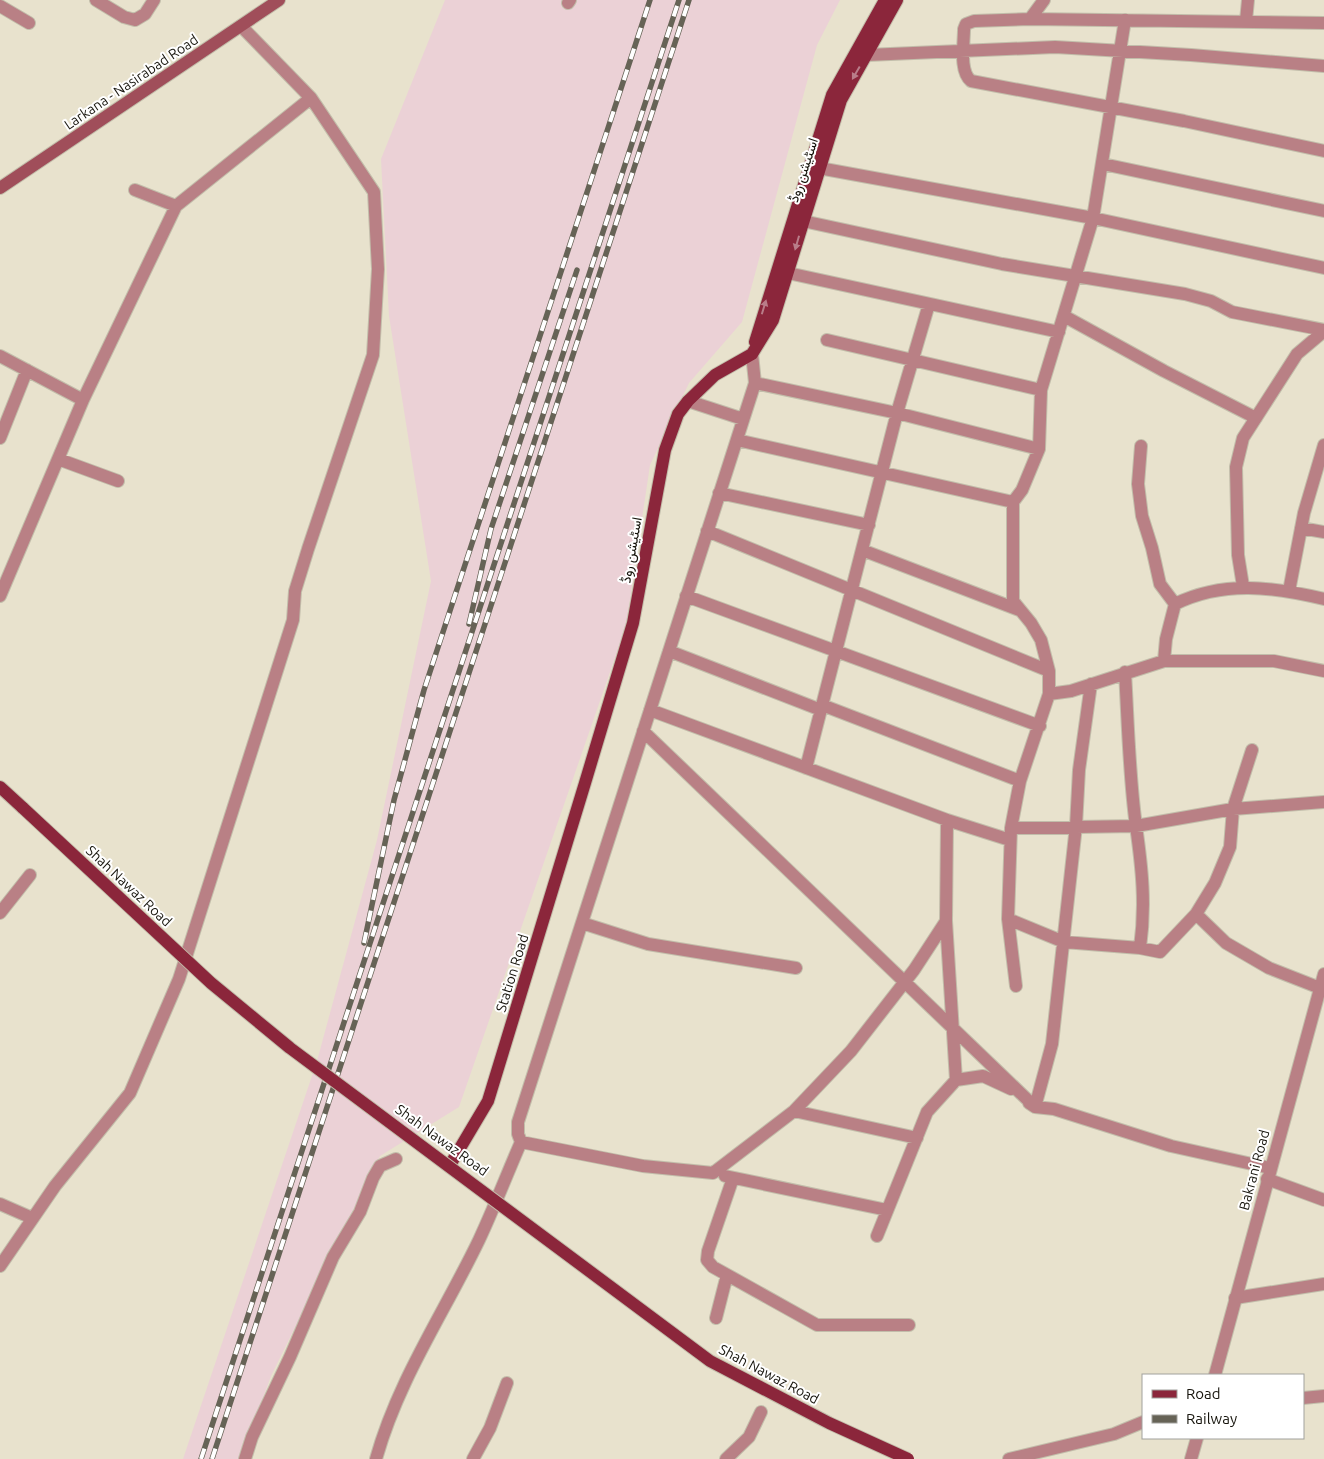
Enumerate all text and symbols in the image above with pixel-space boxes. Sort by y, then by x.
street label: Larkana - Nasirabad Road [61,31,201,133]
one-way arrow [852,67,861,80]
street label: اسٹیشن روڈ [785,136,822,205]
one-way arrow [792,235,800,250]
one-way arrow [761,299,769,314]
street label: اسٹیشن روڈ [617,516,646,584]
street label: Shah Nawaz Road [83,842,175,930]
street label: Station Road [493,932,531,1014]
street label: Shah Nawaz Road [392,1101,492,1179]
street label: Bakrani Road [1236,1128,1272,1212]
street label: Shah Nawaz Road [716,1341,822,1407]
legend [1142,1374,1304,1439]
text: Road [1186,1385,1221,1402]
text: Railway [1186,1410,1237,1427]

